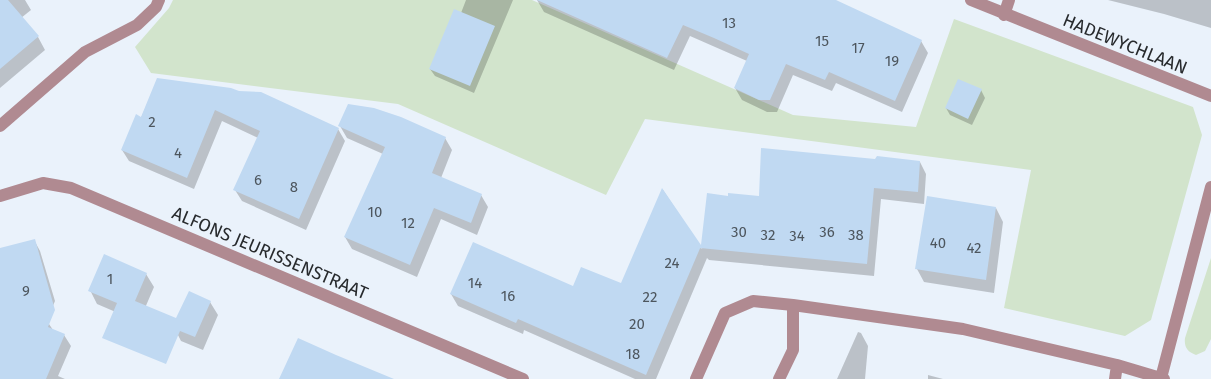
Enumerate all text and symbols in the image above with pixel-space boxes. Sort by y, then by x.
street label: HADEWYCHLAAN [1060,9,1190,79]
house number: 13 [722,14,736,32]
house number: 15 [815,32,829,50]
house number: 17 [851,39,865,57]
house number: 19 [885,52,899,70]
house number: 2 [148,113,156,131]
house number: 4 [174,144,182,162]
house number: 6 [254,171,262,189]
house number: 8 [290,178,298,196]
street label: ALFONS JEURISSENSTRAAT [169,202,372,304]
house number: 10 [368,203,382,221]
house number: 12 [401,214,415,232]
house number: 30 [731,223,747,241]
house number: 36 [819,223,835,241]
house number: 32 [761,226,775,244]
house number: 38 [848,226,864,244]
house number: 34 [789,227,805,245]
house number: 40 [930,234,946,252]
house number: 42 [966,239,982,257]
house number: 24 [664,254,680,272]
house number: 1 [107,270,113,288]
house number: 14 [468,274,482,292]
house number: 9 [22,282,30,300]
house number: 16 [501,287,515,305]
house number: 22 [643,288,657,306]
house number: 20 [629,315,645,333]
house number: 18 [626,345,640,363]

